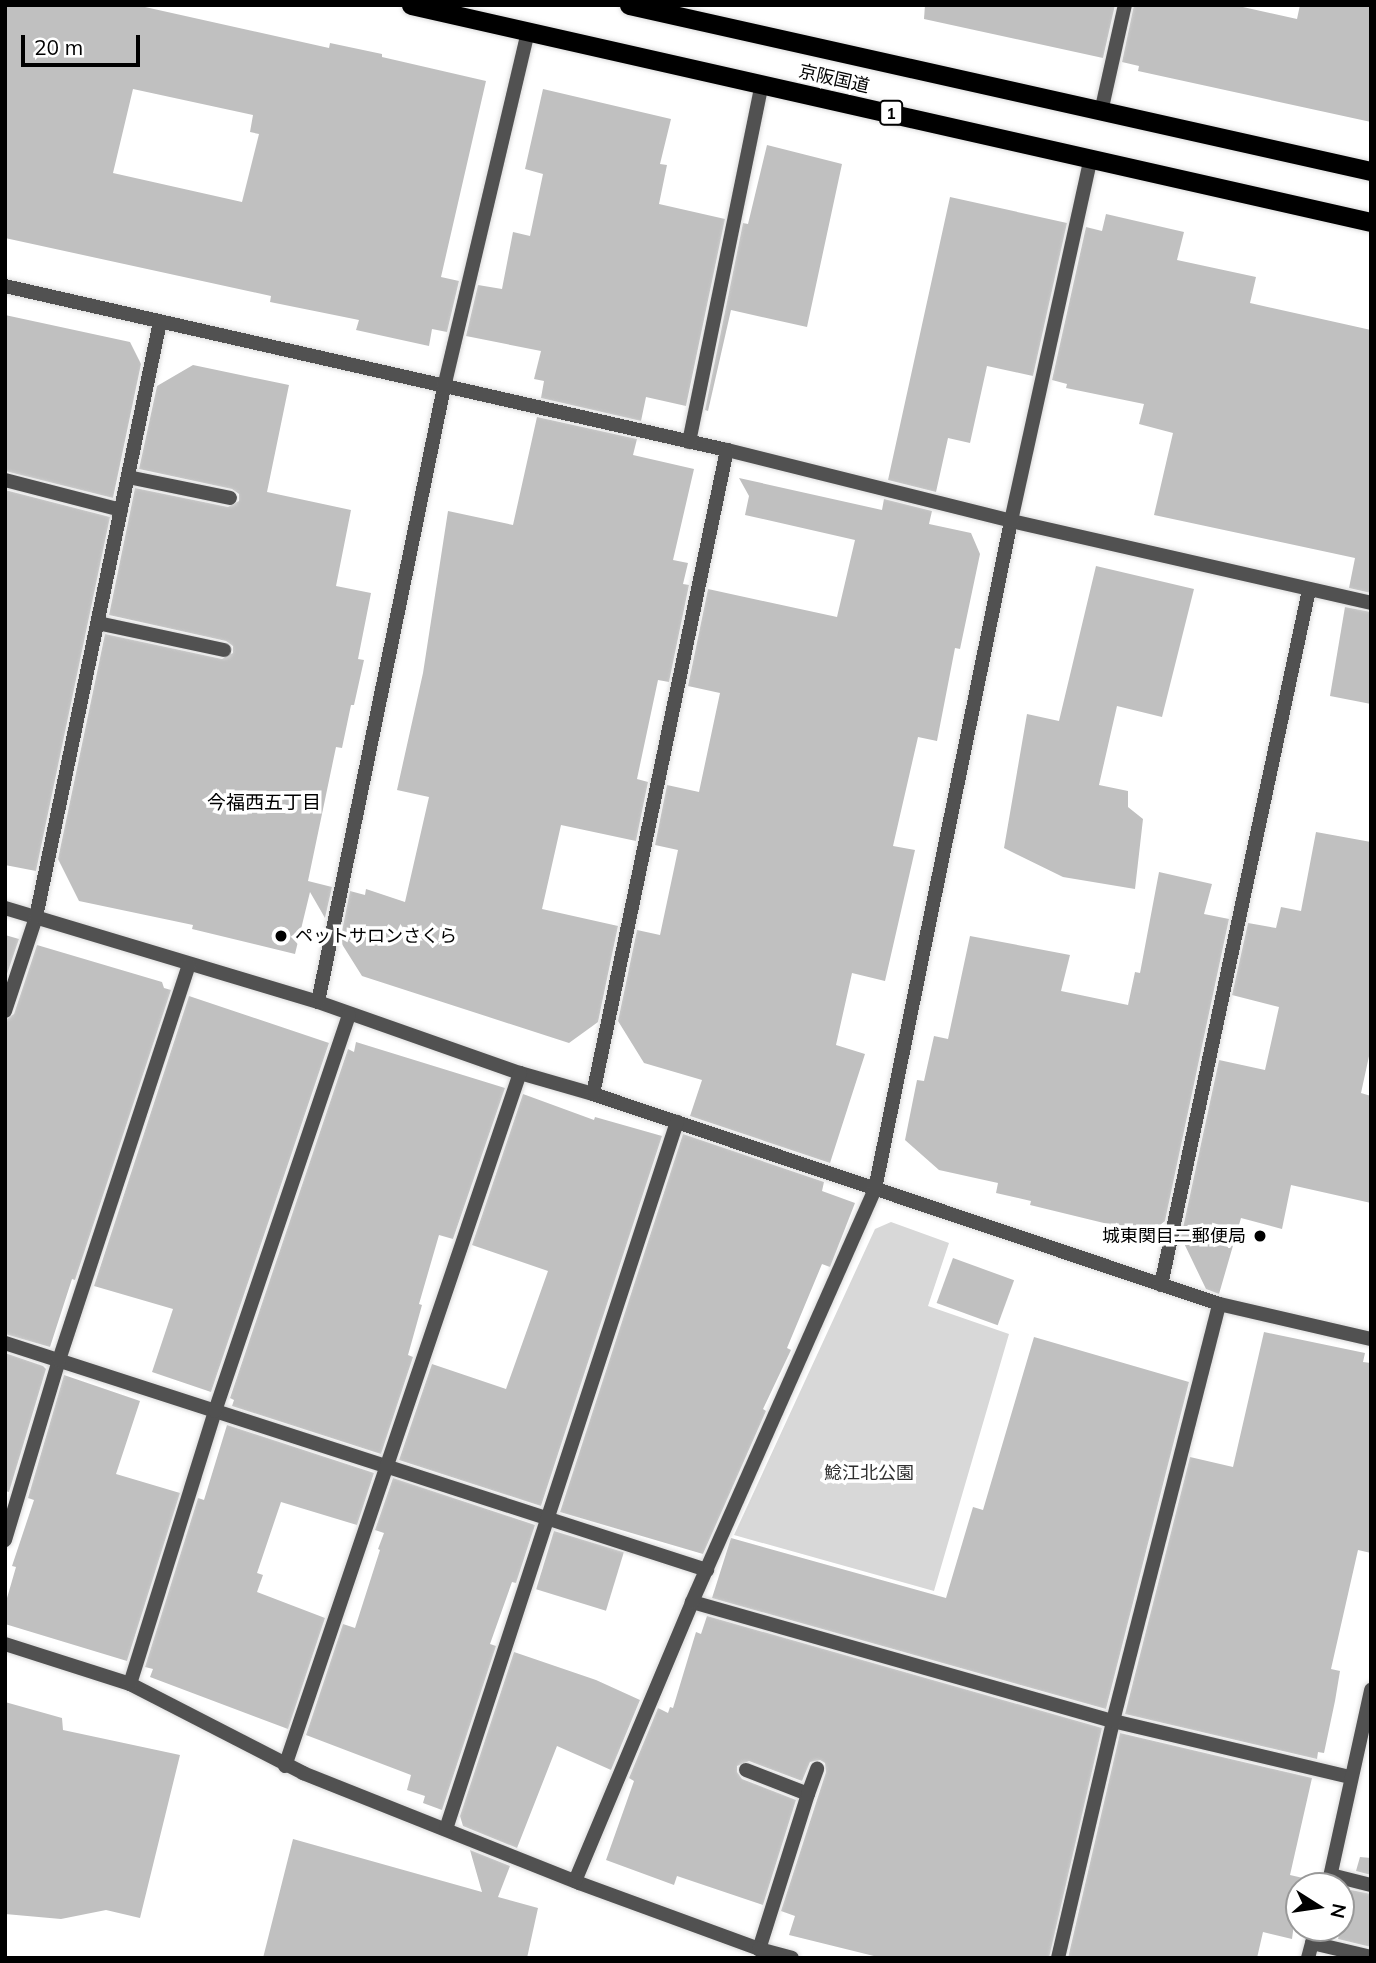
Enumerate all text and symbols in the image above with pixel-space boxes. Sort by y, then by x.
scale bar [24,21,144,65]
text: 20 m [34,34,83,60]
street label: 京阪国道 [796,60,872,98]
road number: 1 [879,100,903,125]
district label: 今福西五丁目 [207,792,321,814]
place label: ペットサロンさくら [295,925,457,947]
marker: ペットサロンさくら [273,928,289,944]
place label: 城東関目二郵便局 [1102,1225,1246,1247]
marker: 城東関目二郵便局 [1252,1228,1268,1244]
park label: 鯰江北公園 [824,1462,914,1484]
north arrow [1285,1872,1355,1942]
text: N [1325,1901,1352,1920]

